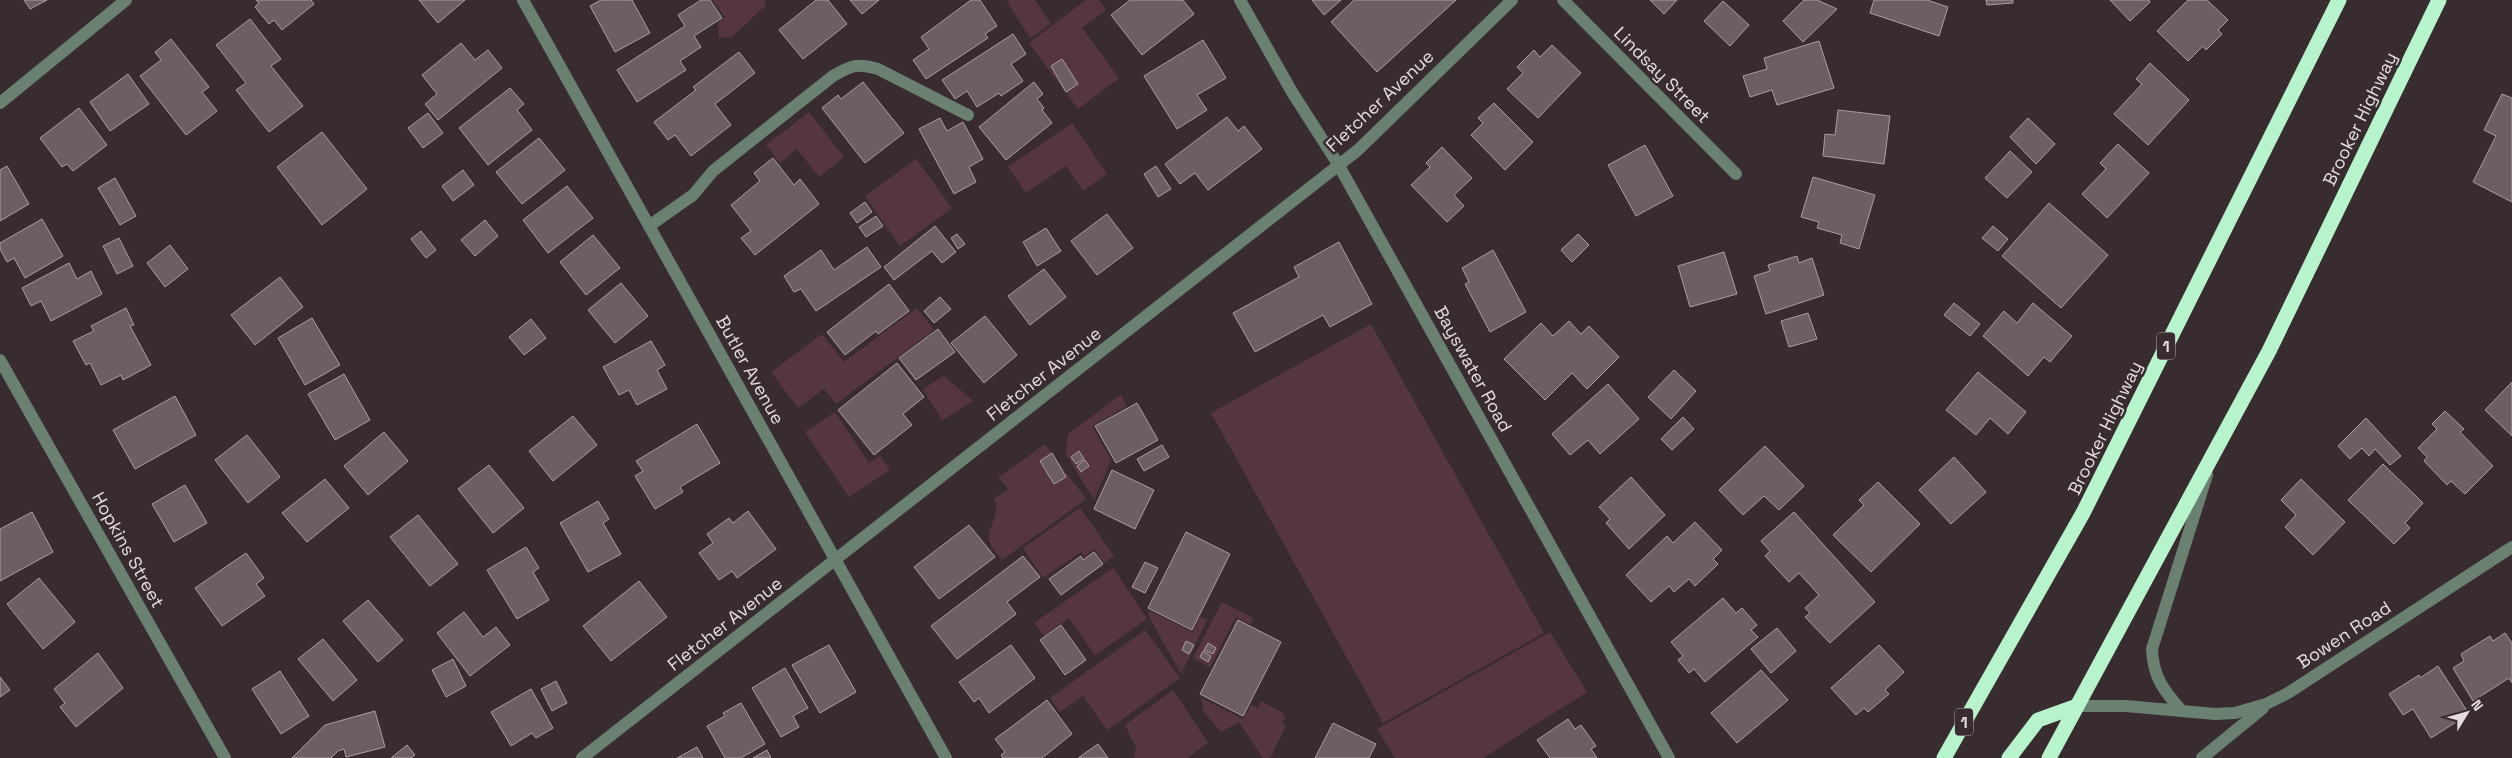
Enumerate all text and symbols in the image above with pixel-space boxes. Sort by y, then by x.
street label: Lindsay Street [1609,22,1715,128]
street label: Fletcher Avenue [1321,45,1439,157]
street label: Brooker Highway [2317,48,2402,189]
street label: Bayswater Road [1429,302,1518,436]
street label: Butler Avenue [711,311,790,428]
street label: Fletcher Avenue [982,322,1106,426]
road number: 1 [2157,332,2175,360]
street label: Brooker Highway [2062,357,2147,498]
street label: Hopkins Street [87,488,170,612]
street label: Fletcher Avenue [663,572,787,676]
street label: Bowen Road [2292,596,2395,674]
north arrow [2442,688,2492,738]
text: N [2467,696,2487,714]
road number: 1 [1955,709,1973,736]

